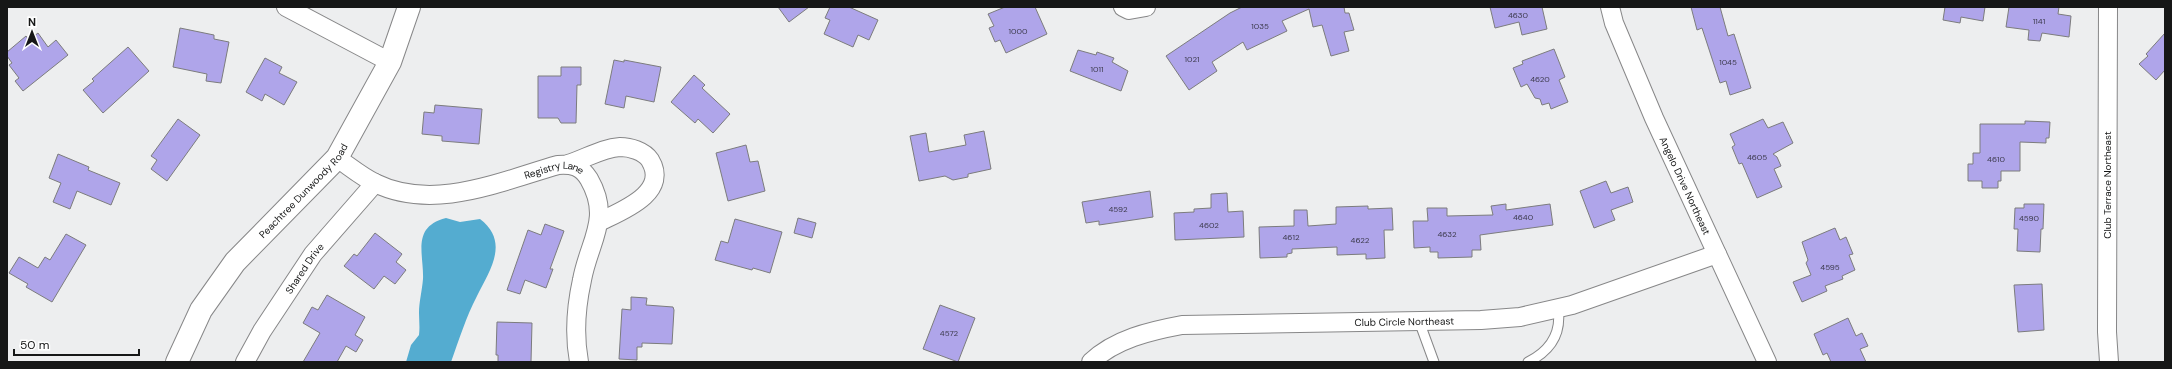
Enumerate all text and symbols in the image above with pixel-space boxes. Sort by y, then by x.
house number: 4630 [1508,10,1529,20]
north arrow [12,12,52,52]
text: N [28,15,36,29]
house number: 1141 [2033,16,2045,26]
house number: 1035 [1251,21,1269,31]
house number: 1000 [1009,26,1028,36]
house number: 1021 [1185,54,1200,64]
house number: 1045 [1719,57,1737,67]
house number: 1011 [1091,64,1103,74]
house number: 4620 [1530,74,1550,84]
street label: Club Terrace Northeast [2101,131,2114,239]
street label: Angelo Drive Northeast [1657,134,1714,237]
street label: Peachtree Dunwoody Road [256,141,350,241]
house number: 4605 [1747,152,1767,162]
house number: 4610 [1987,154,2005,164]
street label: Registry Lane [522,158,587,182]
house number: 4592 [1109,204,1128,214]
house number: 4640 [1513,212,1534,222]
house number: 4590 [2019,213,2040,223]
house number: 4602 [1199,220,1219,230]
house number: 4632 [1437,229,1457,239]
house number: 4612 [1283,232,1300,242]
house number: 4622 [1351,235,1370,245]
street label: Shared Drive [282,240,326,296]
house number: 4595 [1820,262,1840,272]
street label: Club Circle Northeast [1354,314,1454,329]
house number: 4572 [940,328,959,338]
scale bar [14,331,139,357]
text: 50 m [20,337,49,353]

